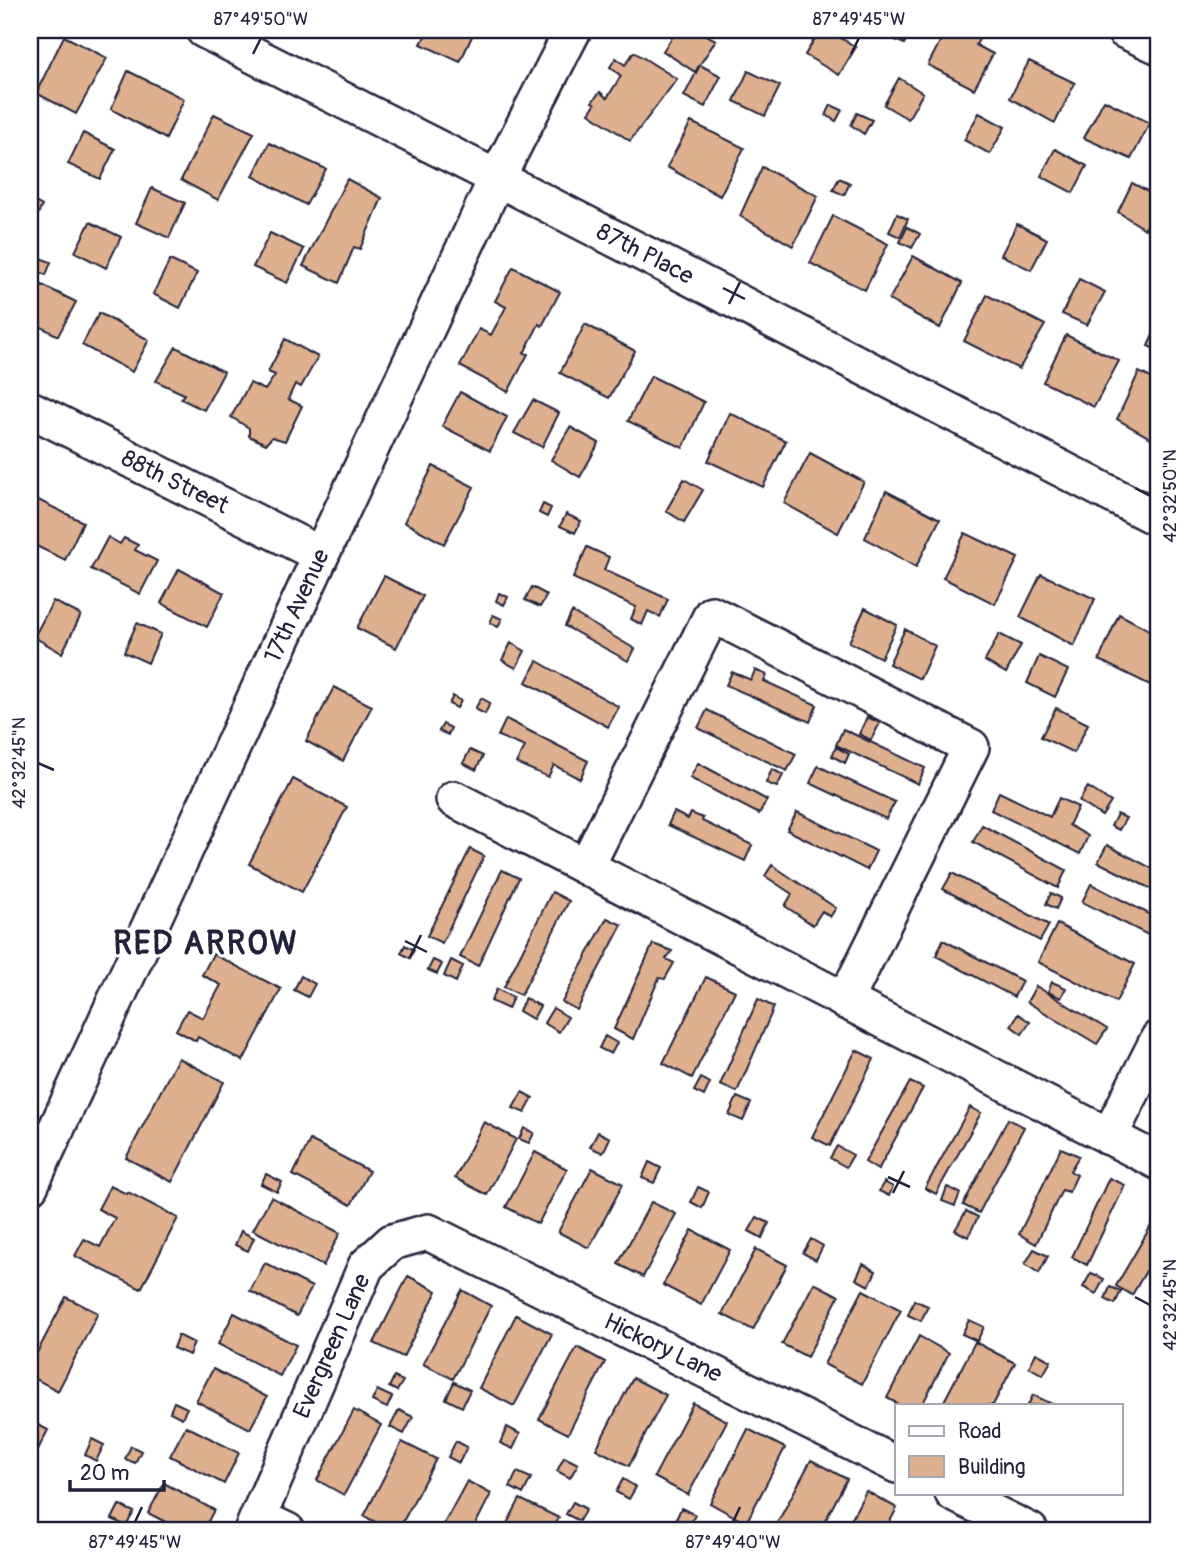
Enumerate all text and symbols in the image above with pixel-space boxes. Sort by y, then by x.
text: 87°49'50"W [214,8,308,31]
text: 87°49'45"W [813,8,905,31]
street label: 87th Place [592,217,699,291]
street label: 88th Street [117,444,234,520]
text: 42°32'50"N [1159,449,1182,543]
street label: 17th Avenue [258,544,336,667]
text: 42°32'45"N [8,717,31,809]
district label: RED ARROW [113,924,299,964]
text: 42°32'45"N [1159,1259,1182,1351]
street label: Evergreen Lane [287,1269,377,1423]
street label: Hickory Lane [599,1307,727,1389]
legend [895,1404,1122,1494]
text: Road [958,1418,1002,1445]
scale bar [70,1449,164,1493]
text: Building [958,1454,1025,1481]
text: 20 m [80,1460,129,1487]
text: 87°49'45"W [89,1531,181,1554]
text: 87°49'40"W [685,1531,781,1554]

